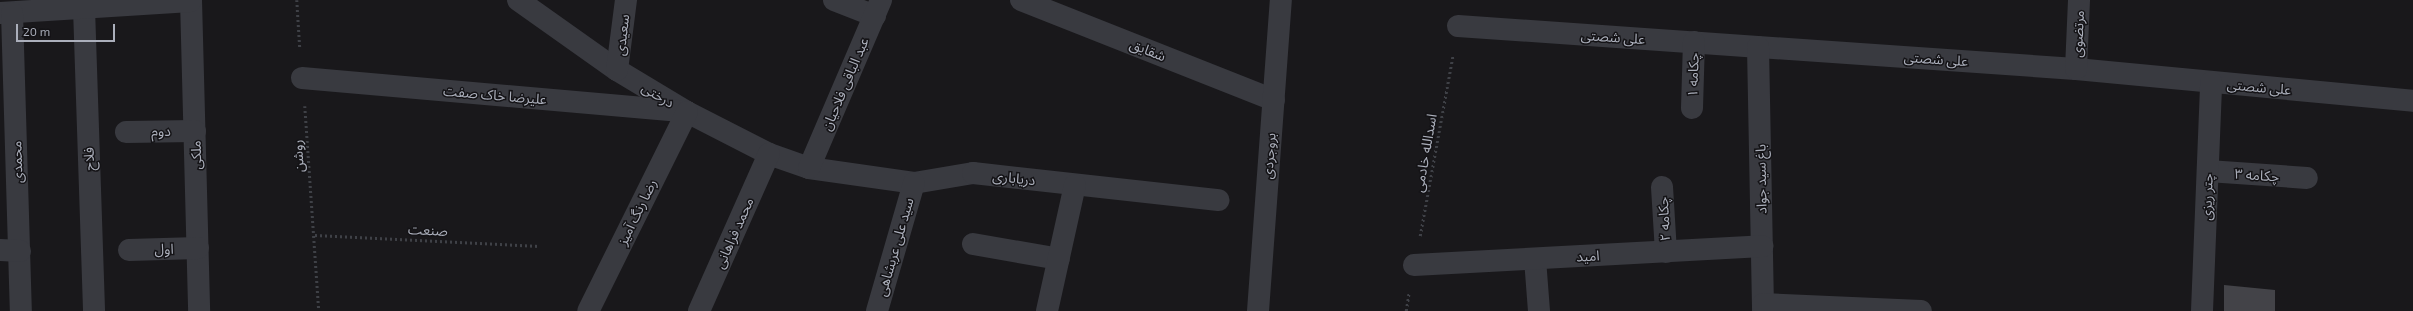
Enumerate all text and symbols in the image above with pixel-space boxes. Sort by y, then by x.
street label: مرتضوی [2068,10,2088,58]
street label: سعیدی [611,13,633,57]
scale bar [18,16,117,42]
text: 20 m [23,24,50,38]
street label: علی شصتی [1580,26,1646,48]
street label: عبد الباقی فلاحیان [818,35,872,133]
street label: شقایق [1127,35,1169,65]
street label: علی شصتی [1903,48,1969,70]
street label: چکامه ۱ [1684,52,1702,98]
street label: علی شصتی [2226,76,2292,98]
street label: درختی [639,79,677,111]
street label: علیرضا خاک صفت [442,82,548,108]
street label: اسدالله خادمی [1410,112,1440,194]
street label: دوم [151,122,171,140]
street label: بروجردی [1259,132,1279,180]
street label: روشن [288,139,308,173]
street label: محمدی [8,140,26,184]
street label: ملکی [187,140,205,170]
street label: باغ سید جواد [1752,144,1770,214]
street label: فلاح [80,147,98,171]
street label: چکامه ۳ [2234,165,2280,185]
street label: دریاباری [992,167,1036,189]
street label: چتر ریزی [2198,173,2216,221]
street label: رضا رنگ آمیز [614,176,660,248]
street label: محمد فراهانی [711,195,757,271]
street label: سید علی عربشاهی [873,196,917,298]
street label: چکامه ۲ [1654,196,1674,242]
street label: صنعت [408,221,448,239]
street label: اول [154,240,174,258]
street label: امید [1576,247,1600,265]

